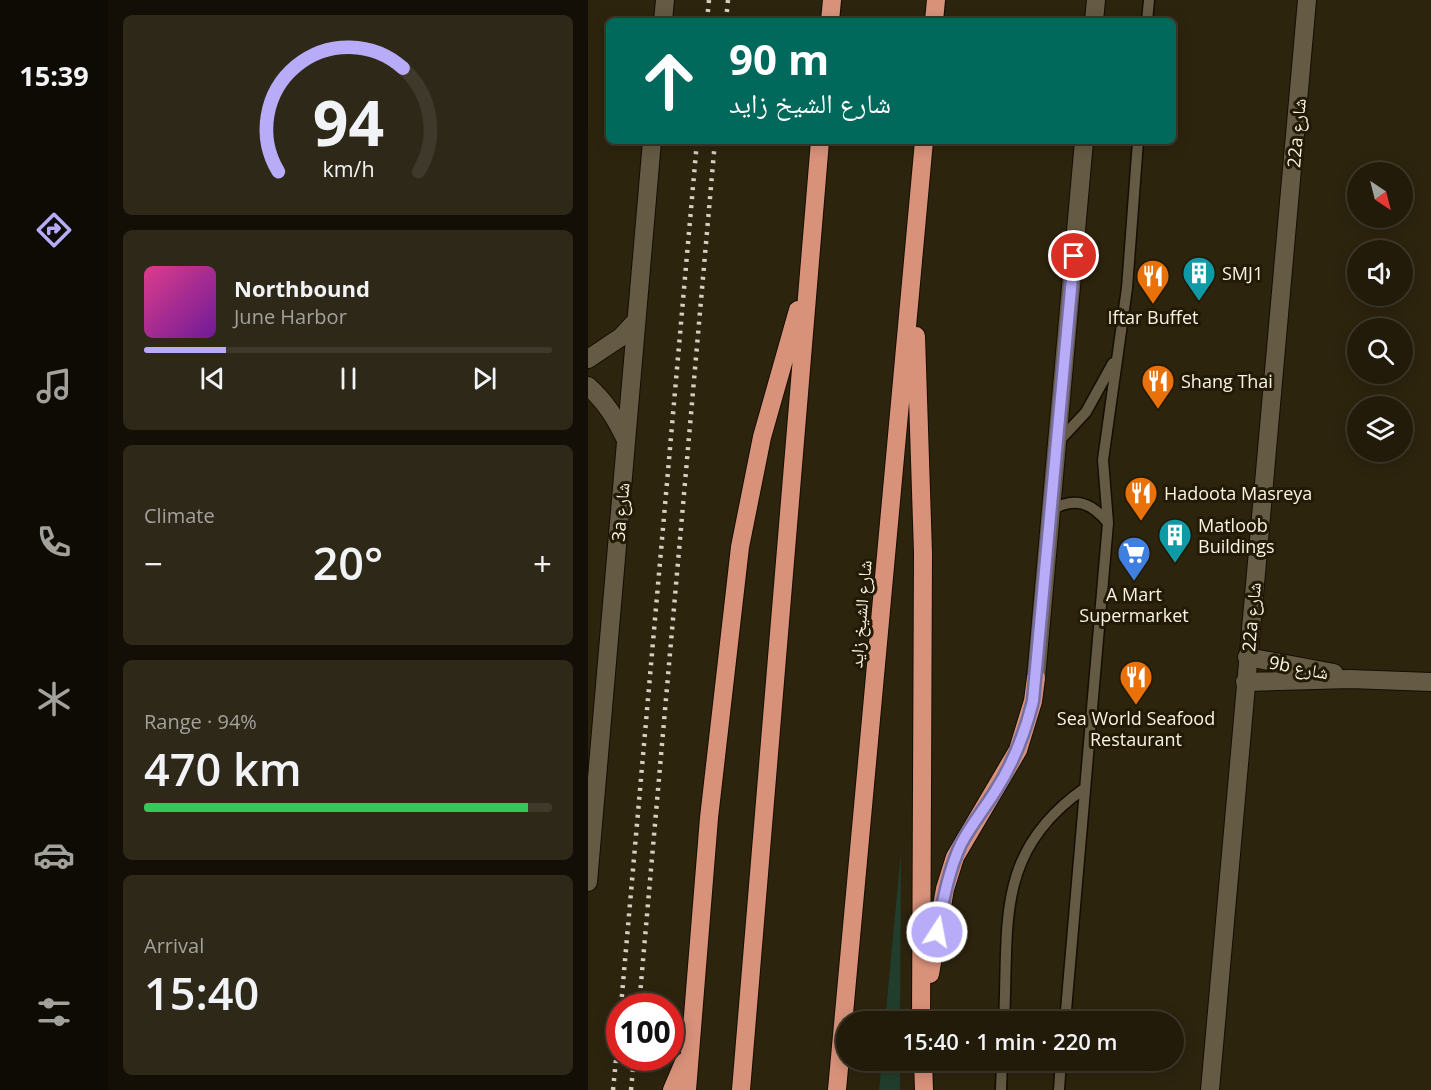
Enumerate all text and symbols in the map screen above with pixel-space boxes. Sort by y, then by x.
text: 90 m [729,30,829,87]
icon: ahead [630,42,708,120]
text: 15:39 [19,57,89,94]
text: 94 [312,79,384,164]
text: شارع الشيخ زايد [729,84,891,121]
street label: 22a شارع [1281,97,1311,169]
text: km/h [322,154,374,183]
north arrow [1347,162,1413,228]
map controls [1347,162,1413,462]
icon: directions [33,209,75,251]
pin [1048,230,1099,281]
icon: arrive [1057,239,1090,272]
button: sound [1347,240,1413,306]
building icon: SMJ1 [1181,255,1217,302]
restaurant icon: Iftar Buffet [1135,258,1171,305]
place label: SMJ1 [1222,261,1263,285]
text: Northbound [234,273,370,303]
text: June Harbor [234,303,347,330]
place label: Iftar Buffet [1108,305,1198,329]
button: search [1347,318,1413,384]
icon: previous [196,362,229,395]
icon: pause [332,362,365,395]
icon: next [468,362,501,395]
restaurant icon: Shang Thai [1140,363,1176,410]
icon: music [33,365,75,407]
place label: Shang Thai [1181,369,1273,393]
button: layers [1347,396,1413,462]
restaurant icon: Hadoota Masreya [1123,475,1159,522]
street label: 3a شارع [605,481,635,543]
place label: Hadoota Masreya [1164,481,1312,505]
text: Climate [144,502,215,529]
place label: Matloob Buildings [1198,513,1275,558]
building icon: Matloob Buildings [1157,517,1193,564]
icon: phone [33,521,75,563]
text: 20° [313,532,383,593]
supermarket icon: A Mart Supermarket [1116,535,1152,582]
text: − [144,541,163,586]
text: + [533,541,552,586]
street label: شارع الشيخ زايد [843,559,878,669]
street label: 22a شارع [1236,581,1266,653]
place label: A Mart Supermarket [1079,582,1189,627]
street label: 9b شارع [1267,649,1331,685]
restaurant icon: Sea World Seafood Restaurant [1118,659,1154,706]
icon: climate [33,678,75,720]
place label: Sea World Seafood Restaurant [1057,706,1215,751]
text: Range · 94% [144,708,257,735]
text: 470 km [144,738,302,799]
icon: car [33,834,75,876]
position arrow [905,900,969,964]
text: Arrival [144,932,204,959]
text: 15:40 [144,962,259,1023]
icon: filters [33,991,75,1033]
speed limit sign: 100 [606,993,684,1071]
text: 15:40 · 1 min · 220 m [902,1026,1118,1056]

